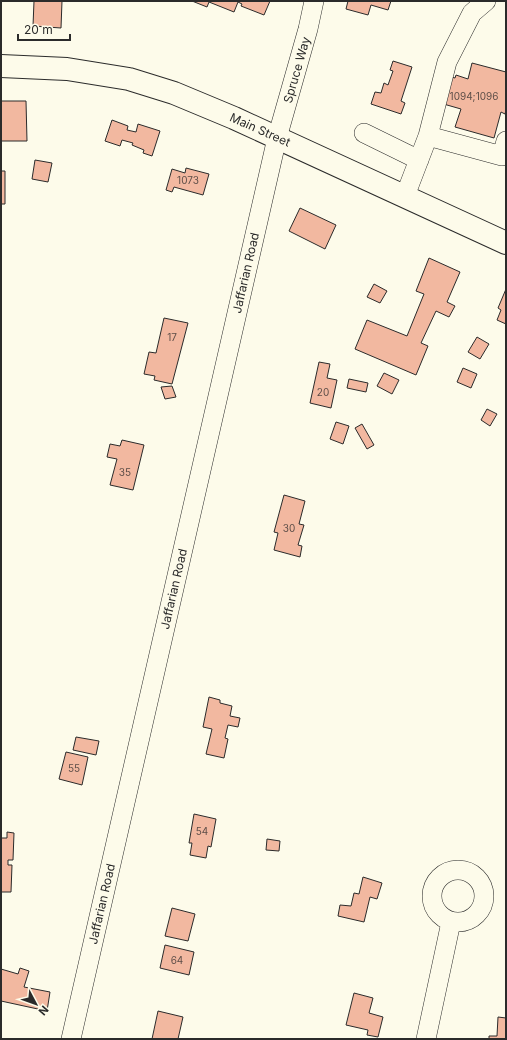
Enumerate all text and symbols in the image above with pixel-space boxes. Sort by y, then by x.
scale bar [18,16,70,42]
text: 20 m [24,22,53,37]
street label: Spruce Way [280,35,313,105]
house number: 1094;1096 [450,90,498,102]
street label: Main Street [228,110,293,150]
house number: 1073 [177,174,199,186]
street label: Jaffarian Road [229,231,262,315]
house number: 17 [167,331,177,343]
house number: 20 [317,386,329,398]
house number: 35 [119,466,131,478]
house number: 30 [283,522,295,534]
street label: Jaffarian Road [157,547,190,631]
house number: 55 [68,762,80,774]
house number: 54 [196,825,208,837]
street label: Jaffarian Road [85,862,118,946]
house number: 64 [171,954,183,966]
north arrow [16,984,56,1024]
text: N [36,1003,52,1018]

